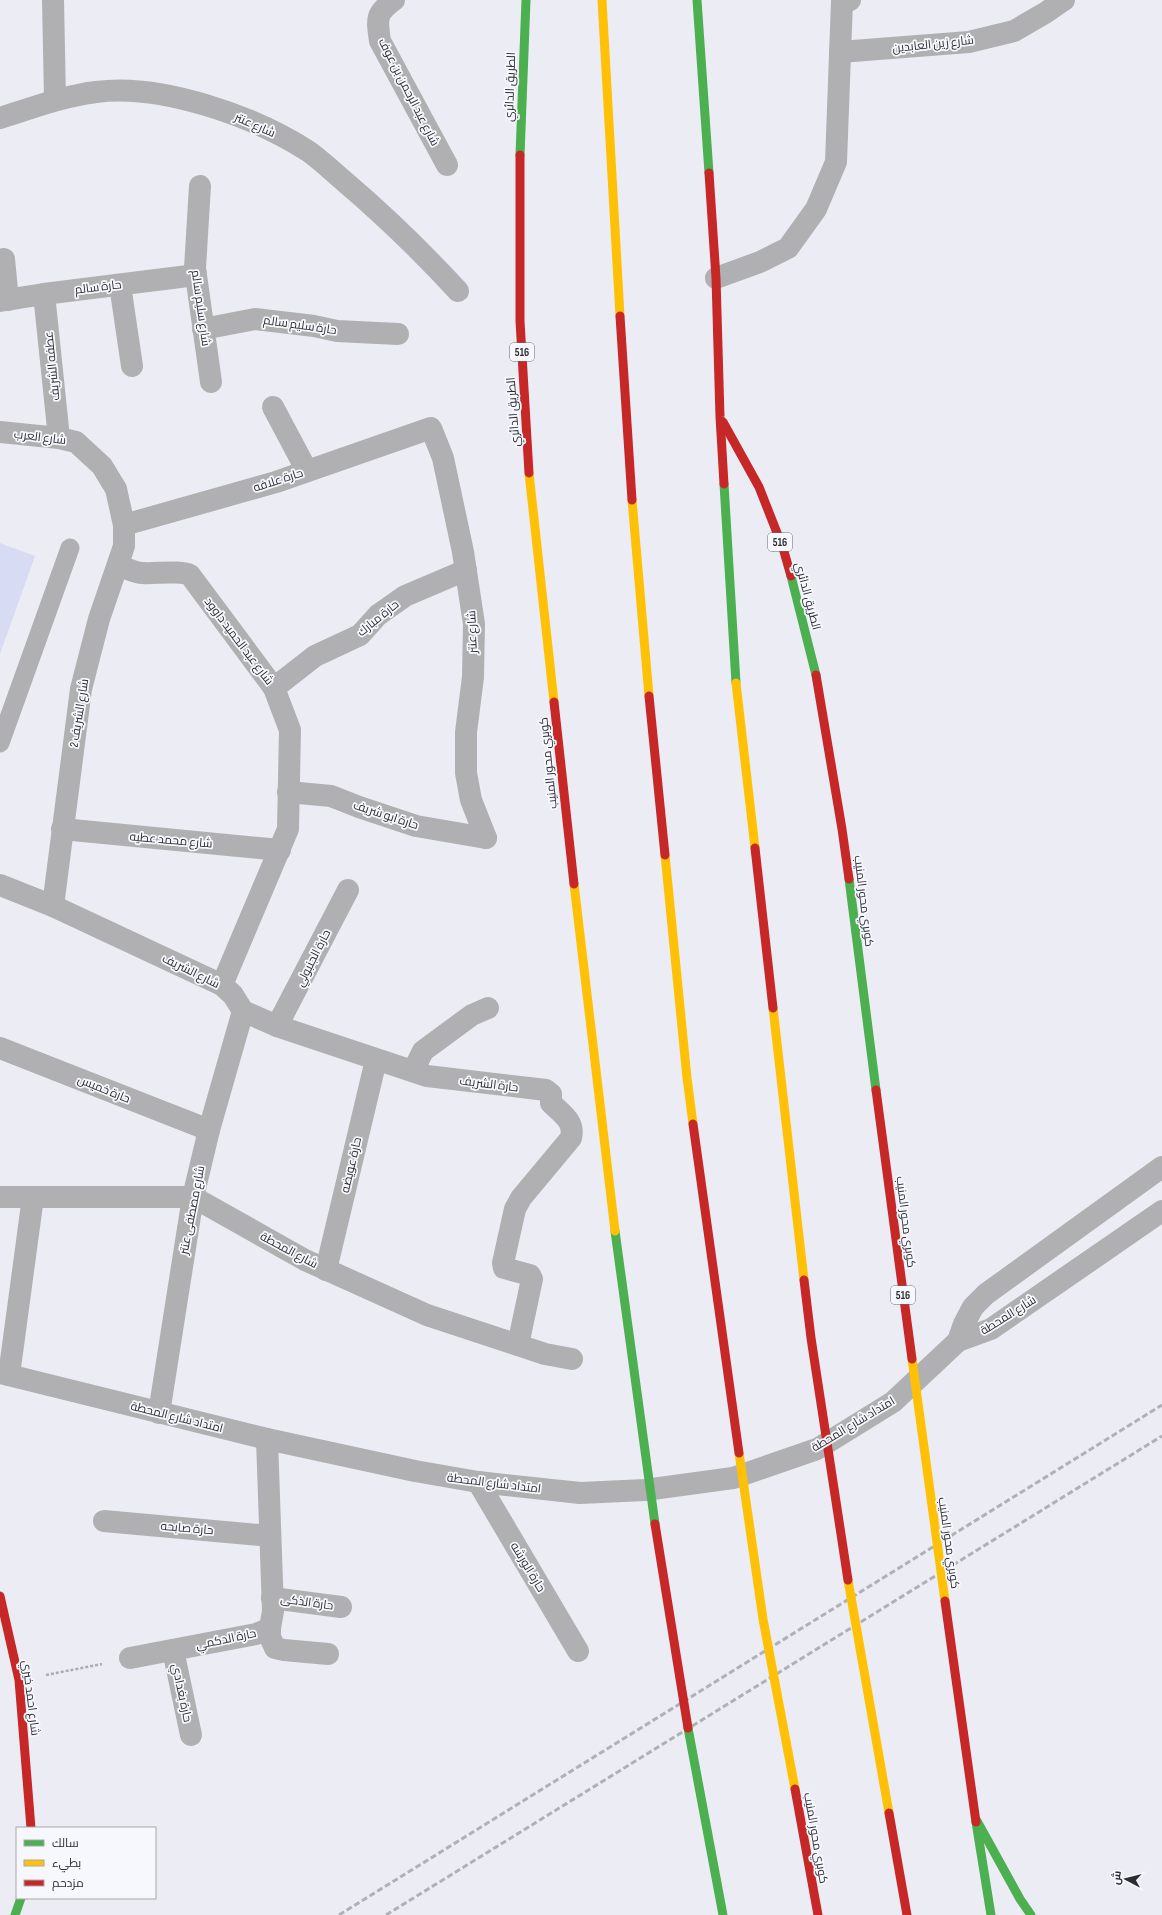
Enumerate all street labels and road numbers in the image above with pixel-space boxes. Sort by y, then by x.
street label: شارع زين العابدين [892,33,975,56]
street label: شارع عبد الرحمن بن عوف [375,36,442,149]
street label: الطريق الدائري [502,52,521,122]
street label: شارع عنتر [231,109,278,141]
street label: شارع سليم سالم [188,269,213,347]
street label: حارة سالم [74,277,122,298]
street label: حارة سليم سالم [262,313,338,338]
street label: عطفه الشريف [41,331,64,401]
road number: 516 [510,343,534,361]
street label: الطريق الدائري [504,377,525,447]
street label: شارع العرب [13,427,67,448]
street label: حارة علافه [251,465,305,496]
road number: 516 [768,533,792,551]
street label: الطريق الدائري [789,561,824,632]
street label: شارع عبد الحميد داوود [201,595,276,688]
street label: حارة مبارك [354,597,402,640]
street label: شارع عنتر [464,610,481,655]
street label: شارع الشريف 2 [67,678,92,748]
street label: كوبري محور المنيب [536,716,563,810]
street label: حارة ابو شريف [351,798,420,833]
street label: شارع محمد عطيه [129,829,213,852]
street label: كوبري محور المنيب [848,854,877,948]
street label: حارة الجنبولي [293,927,336,990]
street label: شارع الشريف [160,951,222,992]
street label: حارة خميس [75,1072,132,1107]
street label: حارة الشريف [459,1073,519,1096]
street label: حارة عويضه [338,1136,365,1194]
street label: شارع مصطفى عنتر [176,1164,208,1257]
street label: كوبري محور المنيب [890,1175,919,1269]
street label: شارع المحطة [257,1229,320,1272]
road number: 516 [891,1286,915,1304]
street label: شارع المحطة [978,1292,1039,1338]
street label: امتداد شارع المحطة [809,1394,898,1455]
street label: امتداد شارع المحطة [129,1399,225,1436]
street label: امتداد شارع المحطة [446,1470,542,1497]
street label: كوبري محور المنيب [933,1496,962,1590]
street label: حارة صابحه [160,1519,214,1538]
street label: حارة الورشه [507,1539,548,1595]
street label: حارة الذكى [279,1591,334,1614]
street label: حارة الدكمي [194,1626,258,1655]
street label: شارع احمد خيري [16,1659,43,1737]
street label: حارة بغدادي [166,1663,195,1724]
street label: كوبري محور المنيب [798,1791,831,1885]

